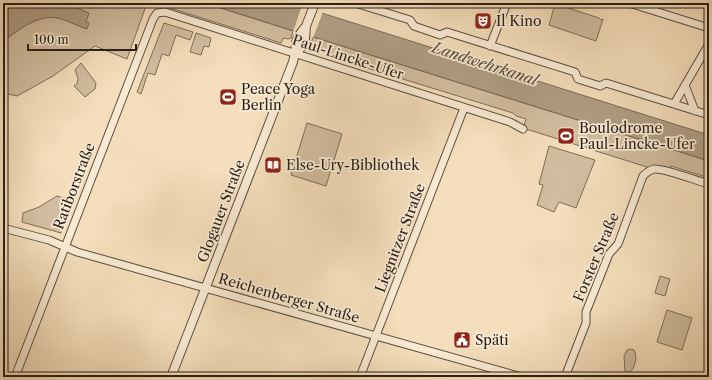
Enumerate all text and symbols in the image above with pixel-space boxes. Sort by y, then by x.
theatre icon: Il Kino [473,11,493,31]
place label: Il Kino [496,12,542,30]
scale bar [28,26,136,52]
street label: Paul-Lincke-Ufer [290,31,406,84]
text: 100 m [34,32,69,47]
water label: Landwehrkanal [429,37,543,90]
place label: Peace Yoga Berlin [241,80,316,114]
sports icon: Peace Yoga Berlin [218,87,238,107]
place label: Boulodrome Paul-Lincke-Ufer [579,119,695,153]
sports icon: Boulodrome Paul-Lincke-Ufer [556,126,576,146]
street label: Ratiborstraße [49,140,99,232]
library icon: Else-Ury-Bibliothek [263,155,283,175]
place label: Else-Ury-Bibliothek [286,156,420,174]
street label: Glogauer Straße [193,157,249,265]
street label: Liegnitzer Straße [371,181,429,295]
street label: Forster Straße [569,209,623,304]
street label: Reichenberger Straße [216,269,362,327]
public building icon: Späti [452,330,472,350]
place label: Späti [475,331,509,349]

